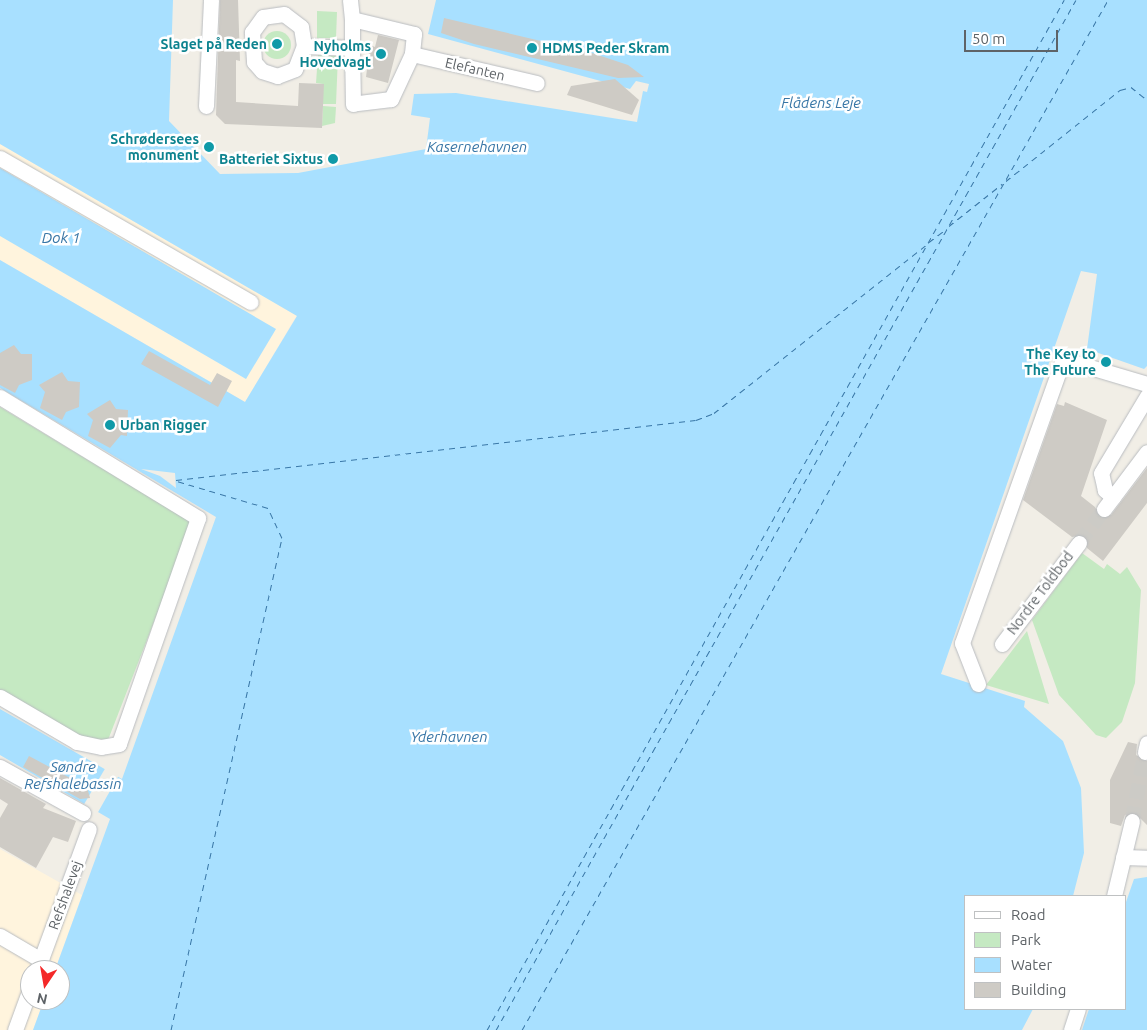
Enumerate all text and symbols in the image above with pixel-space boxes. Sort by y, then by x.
scale bar [967,20,1061,52]
text: 50 m [972,30,1005,47]
place label: Slaget på Reden [160,36,267,52]
marker: Slaget på Reden [271,38,283,50]
place label: Nyholms Hovedvagt [300,38,371,70]
place label: HDMS Peder Skram [542,40,669,56]
marker: HDMS Peder Skram [526,42,538,54]
marker: Nyholms Hovedvagt [375,48,387,60]
street label: Elefanten [443,54,507,84]
water label: Flådens Leje [781,94,861,112]
place label: Schrødersees monument [110,131,199,164]
water label: Kasernehavnen [427,138,527,156]
marker: Schrødersees monument [203,141,215,153]
place label: Batteriet Sixtus [219,151,323,167]
marker: Batteriet Sixtus [327,153,339,165]
water label: Dok 1 [42,229,80,247]
place label: The Key to The Future [1024,346,1096,378]
marker: The Key to The Future [1100,356,1112,368]
place label: Urban Rigger [120,417,206,433]
marker: Urban Rigger [104,419,116,431]
street label: Nordre Toldbod [1003,548,1077,638]
water label: Yderhavnen [411,728,487,746]
water label: Søndre Refshalebassin [24,757,122,792]
street label: Refshalevej [45,858,85,932]
legend [964,895,1127,1010]
text: Road [1011,906,1046,923]
text: Park [1011,931,1041,948]
text: Water [1011,956,1052,973]
north arrow [20,960,70,1010]
text: Building [1011,981,1066,998]
text: N [35,990,49,1008]

